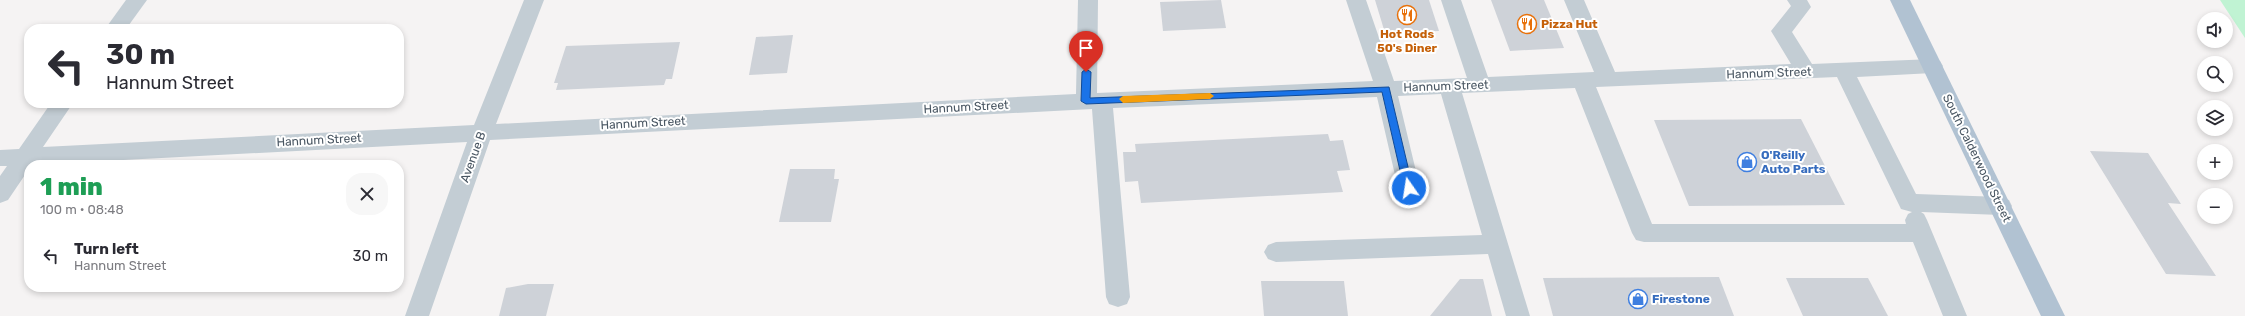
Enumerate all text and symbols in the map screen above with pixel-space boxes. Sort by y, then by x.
restaurant icon: Hot Rods 50's Diner [1396,4,1418,26]
map controls [2197,12,2233,224]
button: sound [2197,12,2233,48]
restaurant icon: Pizza Hut [1516,13,1538,35]
place label: Pizza Hut [1541,17,1598,31]
place label: Hot Rods 50's Diner [1377,27,1438,55]
pin [1069,31,1103,72]
icon: arrive [1075,37,1097,59]
text: 30 m [106,38,175,71]
icon: left [40,40,92,92]
button: search [2197,56,2233,92]
street label: Hannum Street [1726,65,1812,81]
text: Hannum Street [106,72,234,94]
street label: Hannum Street [1403,78,1489,94]
street label: South Calderwood Street [1940,92,2014,224]
street label: Hannum Street [923,98,1009,116]
button: layers [2197,100,2233,136]
street label: Hannum Street [600,114,686,132]
street label: Avenue B [457,130,489,184]
street label: Hannum Street [276,131,362,149]
button: + [2197,144,2233,180]
place label: O'Reilly Auto Parts [1761,148,1826,176]
shop icon: O'Reilly Auto Parts [1736,151,1758,173]
position arrow [1388,167,1430,209]
text: 1 min [40,173,103,201]
button: close [346,173,388,215]
button: − [2197,188,2233,224]
text: 100 m · 08:48 [40,202,124,217]
text: Turn left [74,240,139,258]
icon: left [40,245,62,267]
text: 30 m [352,247,388,265]
text: Hannum Street [74,258,166,273]
shop icon: Firestone [1627,288,1649,310]
place label: Firestone [1652,292,1710,306]

